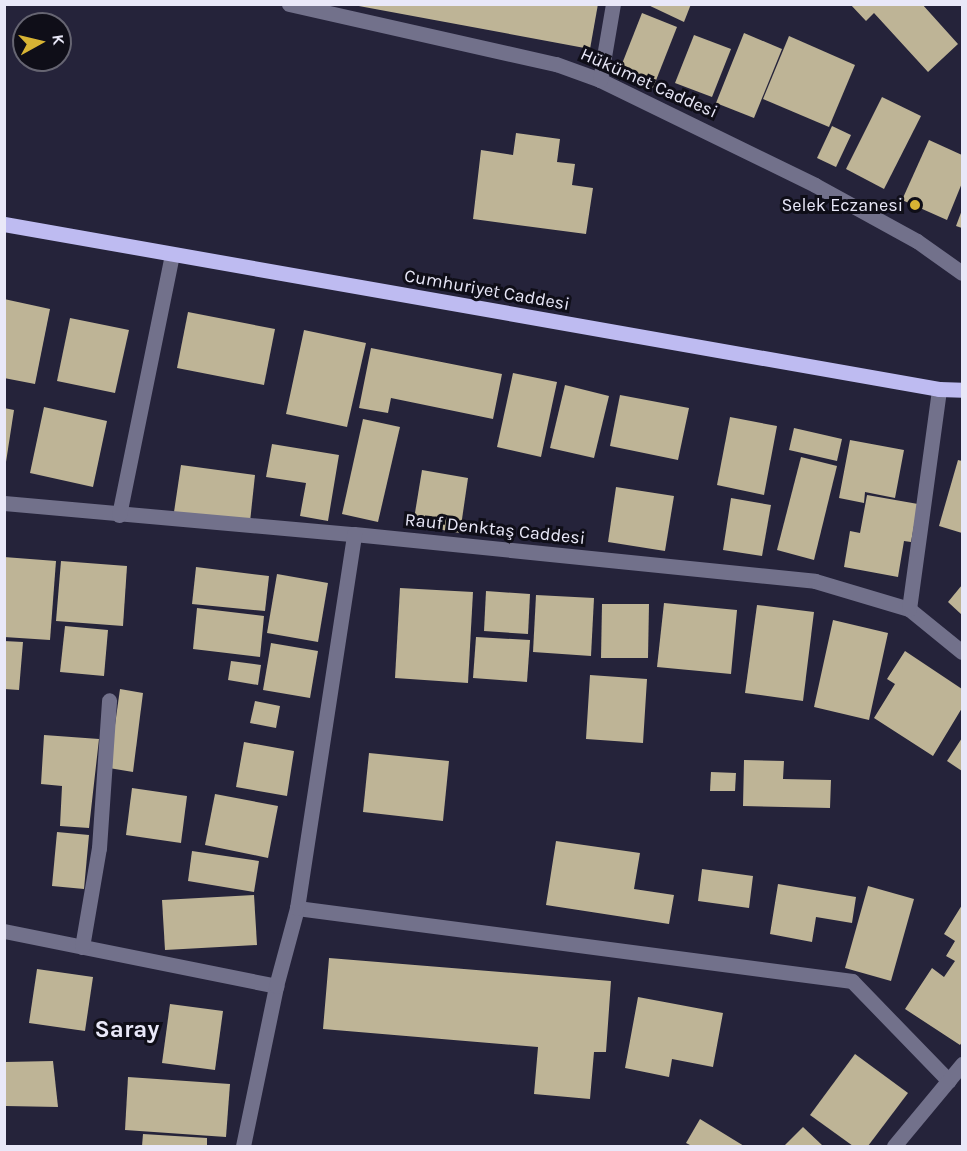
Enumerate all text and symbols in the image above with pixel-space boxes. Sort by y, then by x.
north arrow [12,12,72,72]
text: K [48,33,68,46]
street label: Hükümet Caddesi [577,43,721,123]
place label: Selek Eczanesi [781,194,903,216]
marker: Selek Eczanesi [908,198,922,212]
street label: Cumhuriyet Caddesi [403,265,571,315]
street label: Rauf Denktaş Caddesi [404,509,586,549]
district label: Saray [95,1016,159,1044]

